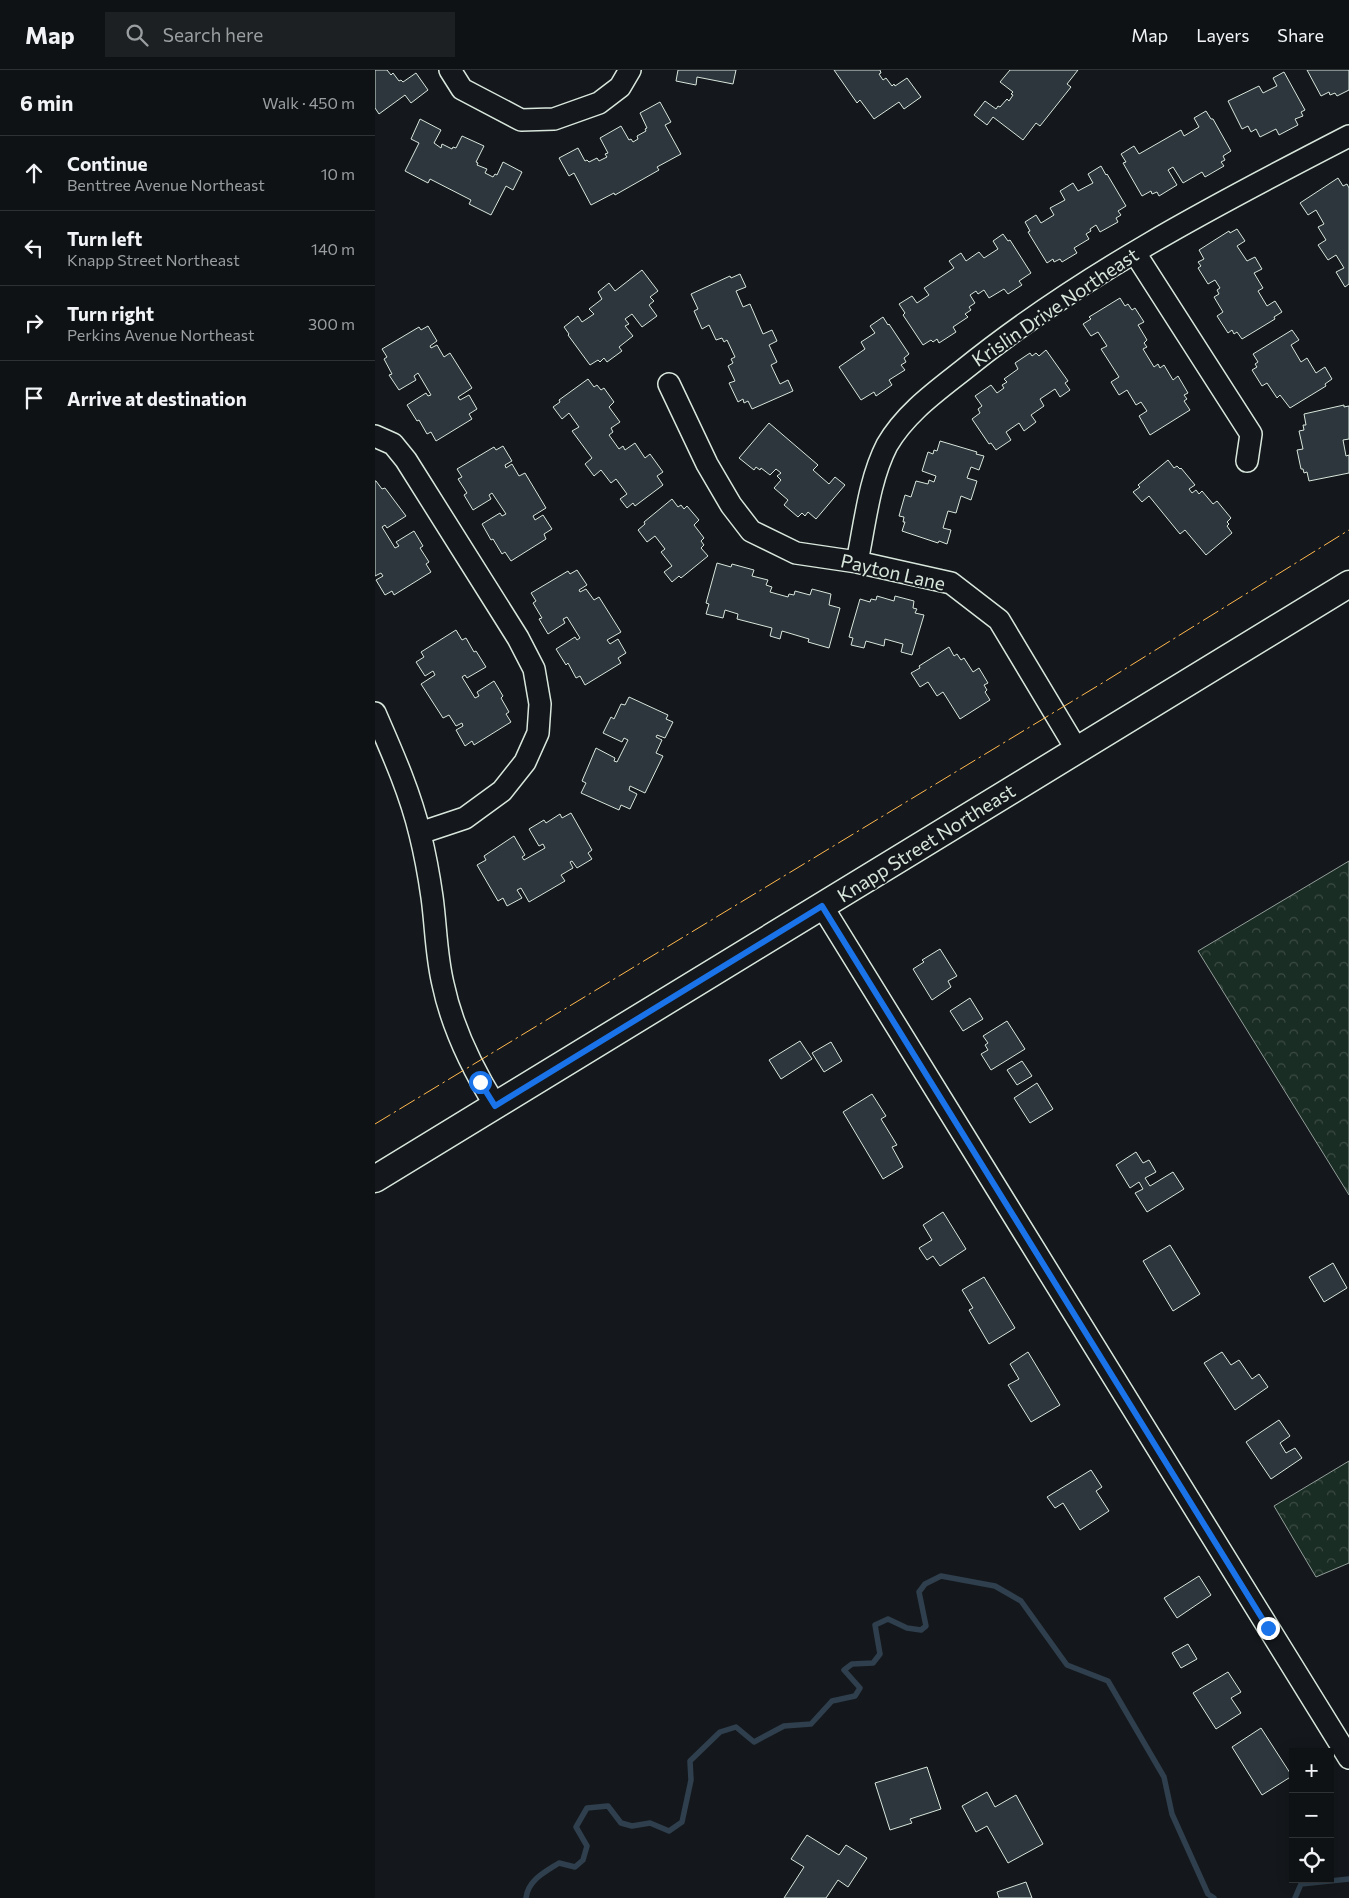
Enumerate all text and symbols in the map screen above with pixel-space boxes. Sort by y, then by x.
search box [105,12,455,57]
text: Map [25,20,75,49]
icon: search [123,21,151,49]
text: Search here [163,23,263,46]
text: Map [1131,24,1168,46]
text: Layers [1196,24,1249,46]
text: Share [1277,24,1324,46]
text: 6 min [20,90,73,115]
text: Walk · 450 m [262,93,355,112]
text: Continue [67,152,147,175]
icon: ahead [20,159,48,187]
text: 10 m [321,164,355,183]
text: Benttree Avenue Northeast [67,175,265,194]
text: Turn left [67,227,142,250]
icon: left [20,234,48,262]
text: 140 m [311,239,355,258]
street label: Krislin Drive Northeast [967,242,1143,371]
text: Knapp Street Northeast [67,250,240,269]
text: Turn right [67,302,154,325]
icon: right [20,309,48,337]
text: 300 m [308,314,355,333]
text: Perkins Avenue Northeast [67,325,255,344]
icon: arrive [20,384,48,412]
text: Arrive at destination [67,387,247,410]
street label: Payton Lane [839,548,948,595]
street label: Knapp Street Northeast [833,778,1019,907]
route start [469,1071,492,1094]
route end [1257,1617,1280,1640]
map controls [1289,1748,1334,1883]
button: + [1289,1748,1334,1793]
button: − [1289,1793,1334,1838]
button: locate [1289,1838,1334,1883]

